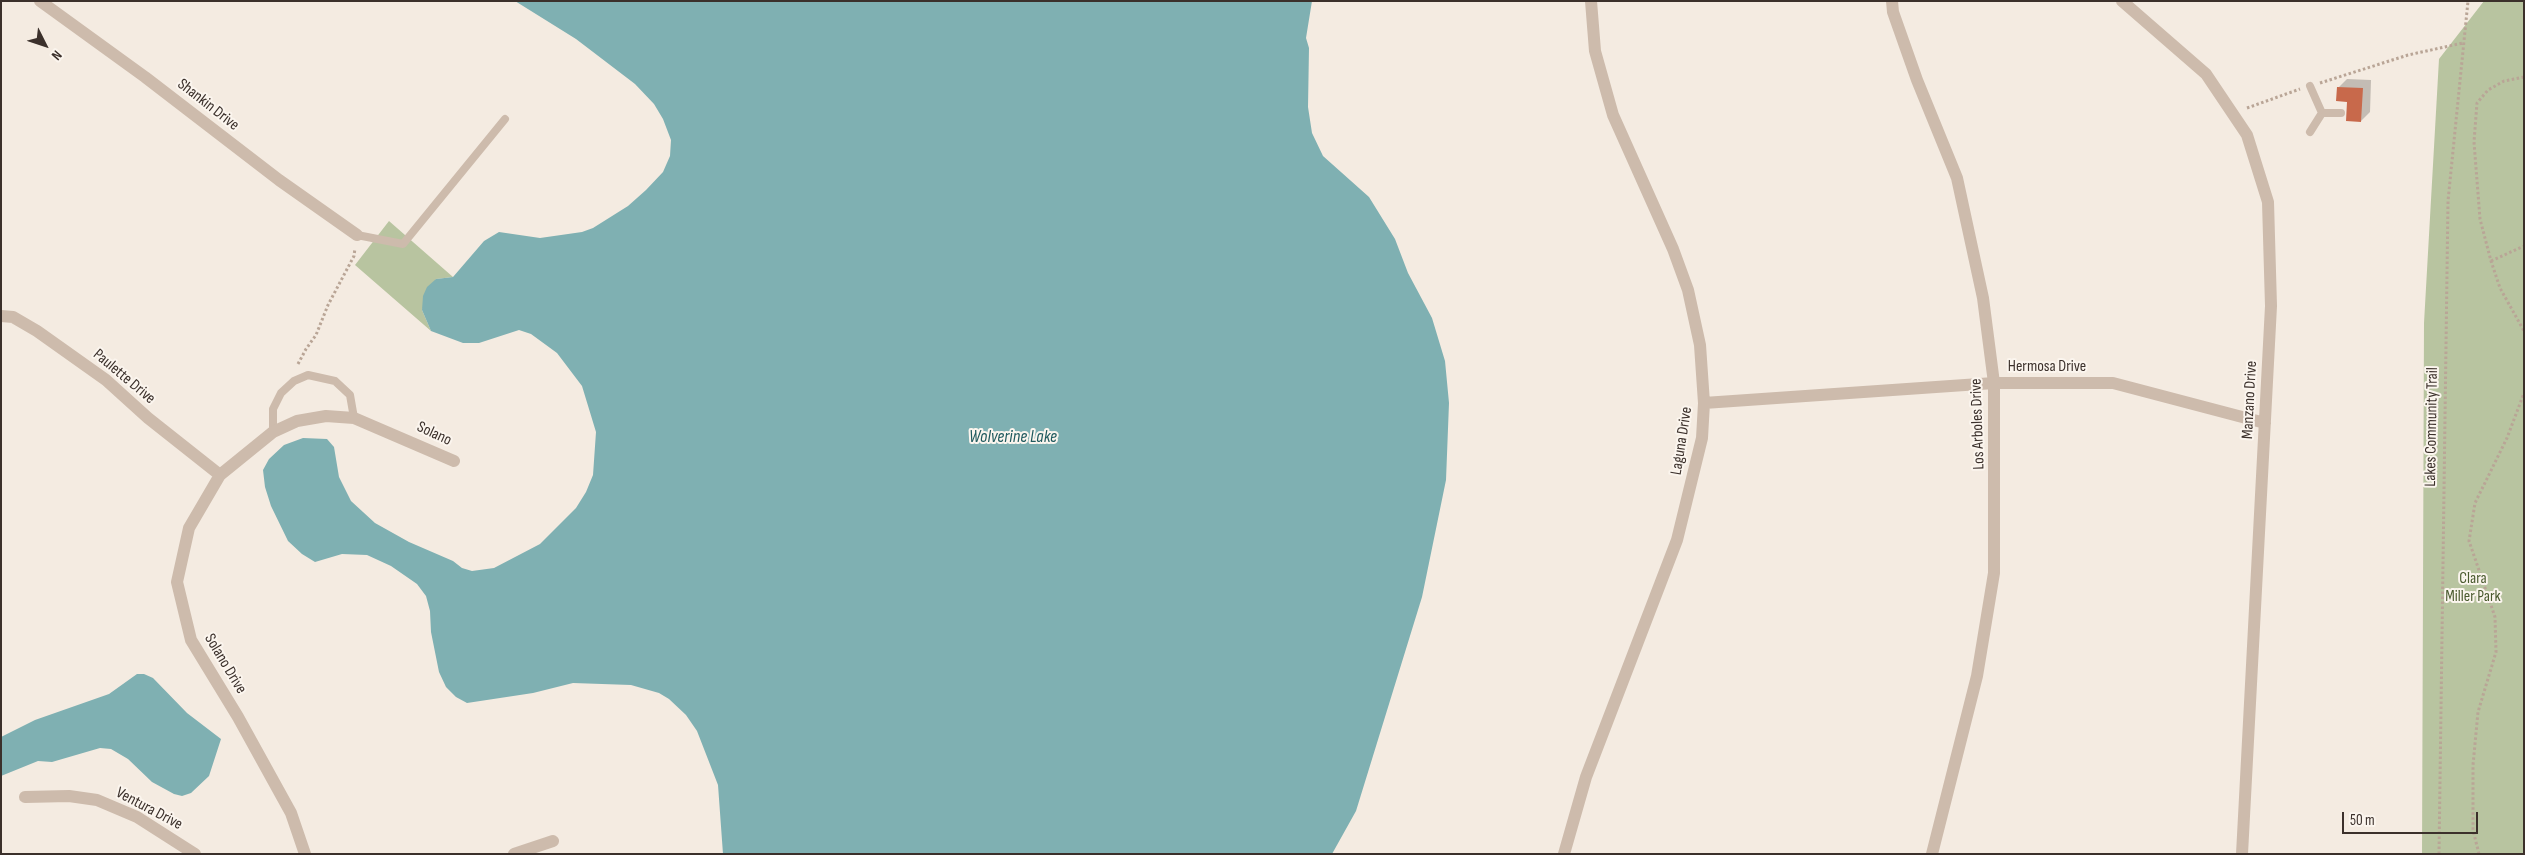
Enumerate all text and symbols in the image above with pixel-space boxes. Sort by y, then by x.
north arrow [20,20,70,70]
text: N [48,47,66,64]
street label: Shankin Drive [173,75,243,135]
street label: Paulette Drive [89,345,159,409]
street label: Hermosa Drive [2008,357,2086,377]
street label: Manzano Drive [2238,360,2262,440]
street label: Lakes Community Trail [2421,367,2443,487]
street label: Los Arboles Drive [1967,378,1989,470]
street label: Laguna Drive [1667,406,1697,476]
street label: Solano [414,418,454,450]
water label: Wolverine Lake [969,426,1057,448]
park label: Clara Miller Park [2445,569,2501,607]
street label: Solano Drive [200,631,250,697]
street label: Ventura Drive [112,783,186,835]
scale bar [2345,802,2481,834]
text: 50 m [2350,811,2375,830]

